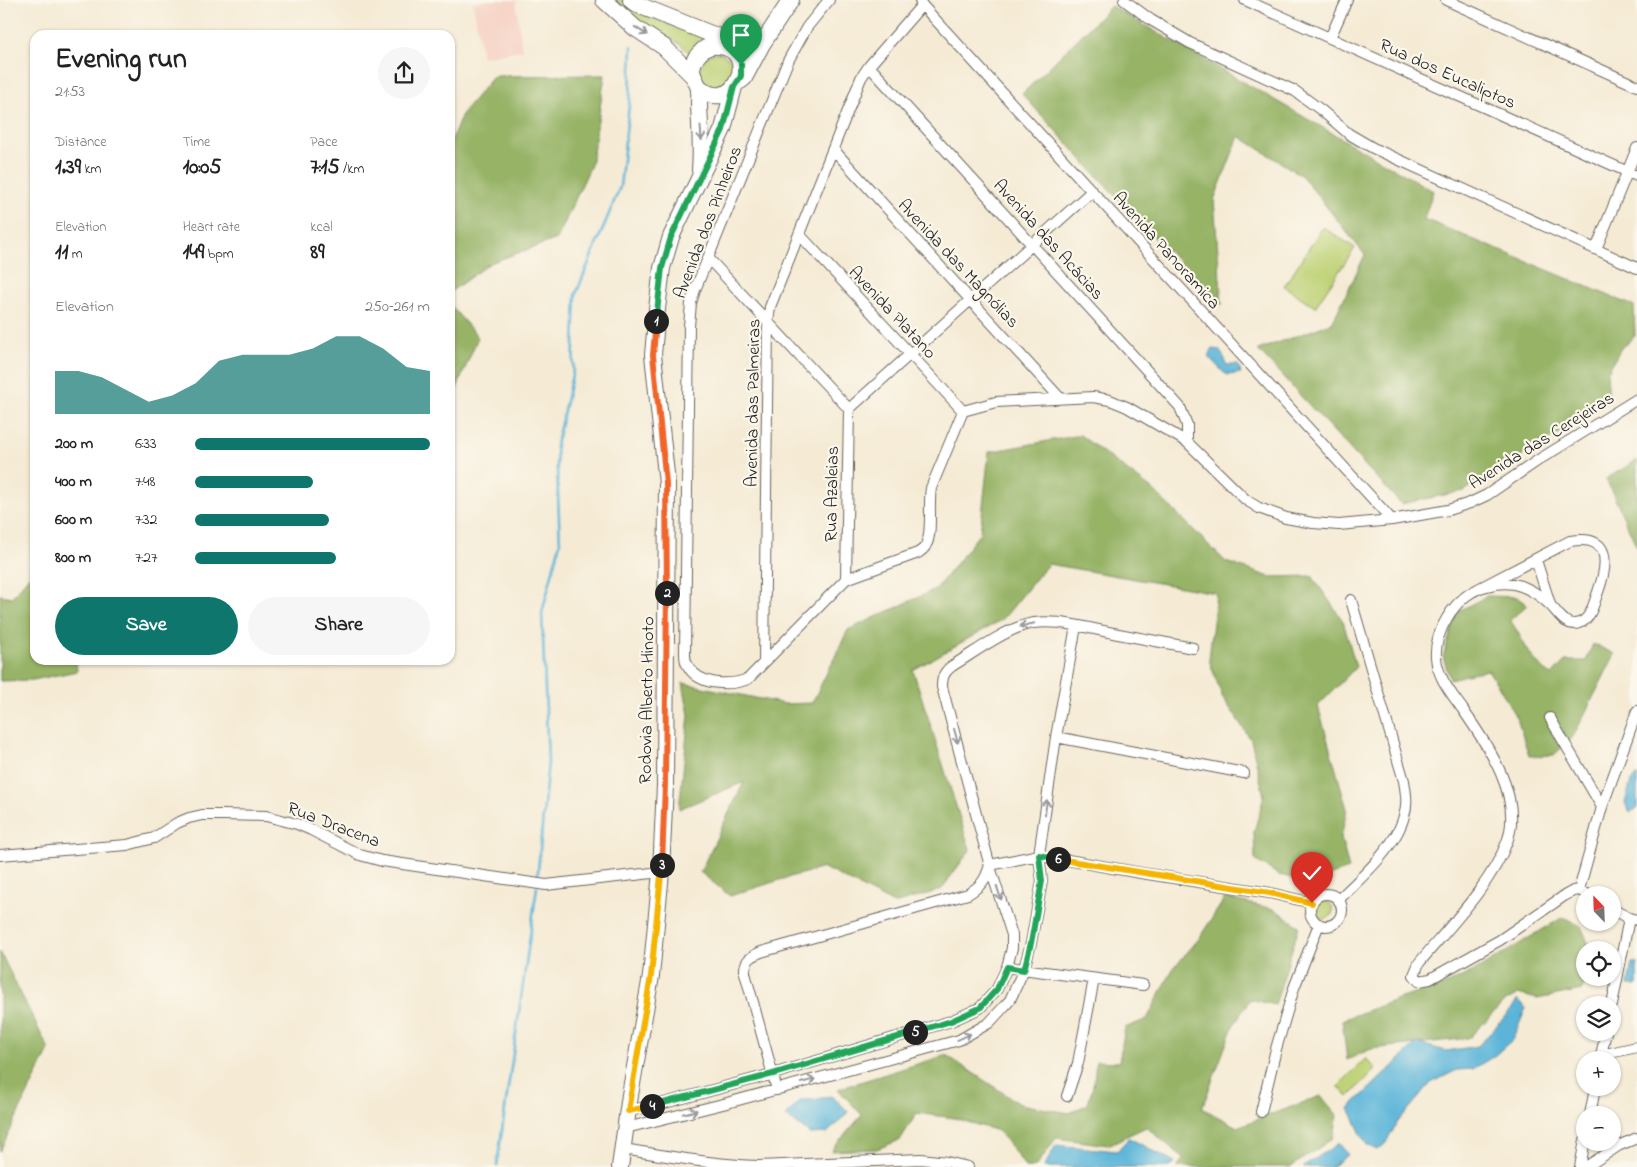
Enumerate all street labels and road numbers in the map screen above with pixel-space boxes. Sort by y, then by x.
street label: Rua dos Eucaliptos [1375,33,1520,117]
street label: Avenida dos Pinheiros [668,143,750,303]
street label: Avenida das Acácias [986,174,1109,307]
street label: Avenida Panoramica [1105,187,1226,316]
street label: Avenida das Magnólias [890,194,1024,335]
street label: Avenida Platano [841,261,942,366]
street label: Avenida das Palmeiras [740,319,768,487]
street label: Avenida das Cerejeiras [1464,386,1620,497]
street label: Rua Azaleias [819,446,847,542]
street label: Rodovia Alberto Hinoto [634,616,662,784]
street label: Rua Dracena [283,796,383,855]

